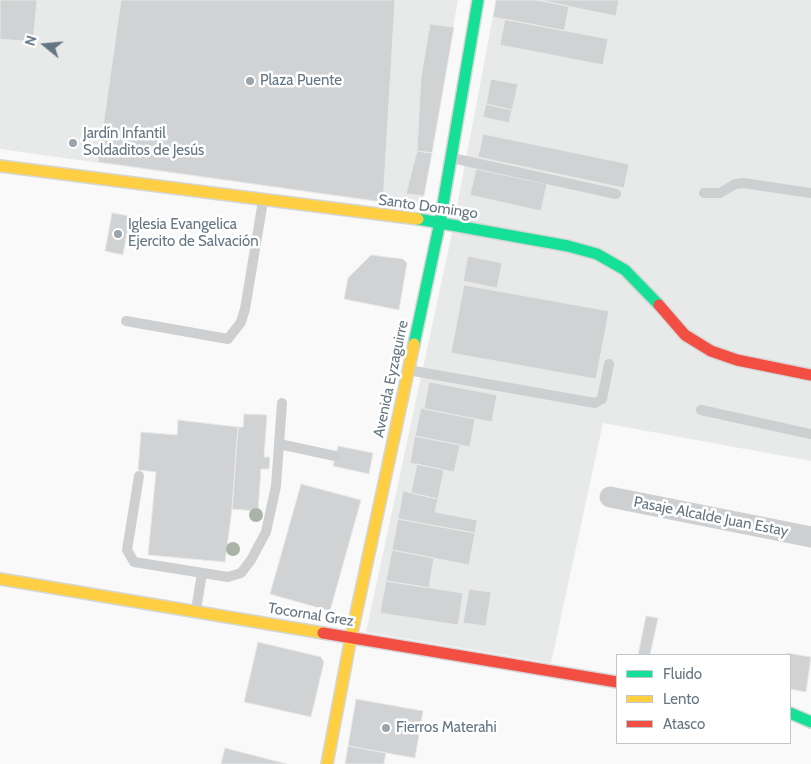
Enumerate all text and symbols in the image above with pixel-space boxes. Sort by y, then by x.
north arrow [20,20,70,70]
text: N [21,33,41,48]
place label: Plaza Puente [260,72,342,90]
marker: Plaza Puente [244,75,256,87]
place label: Jardín Infantil Soldaditos de Jesús [83,125,204,160]
marker: Jardín Infantil Soldaditos de Jesús [67,137,79,149]
street label: Santo Domingo [377,191,479,223]
place label: Iglesia Evangelica Ejercito de Salvación [128,216,259,251]
marker: Iglesia Evangelica Ejercito de Salvación [112,228,124,240]
street label: Avenida Eyzaguirre [370,319,412,439]
street label: Pasaje Alcalde Juan Estay [632,493,790,541]
street label: Tocornal Grez [267,599,355,631]
legend [616,654,791,744]
text: Fluido [663,665,702,683]
text: Lento [663,690,700,708]
text: Atasco [663,715,705,733]
place label: Fierros Materahi [396,719,497,737]
marker: Fierros Materahi [380,722,392,734]

